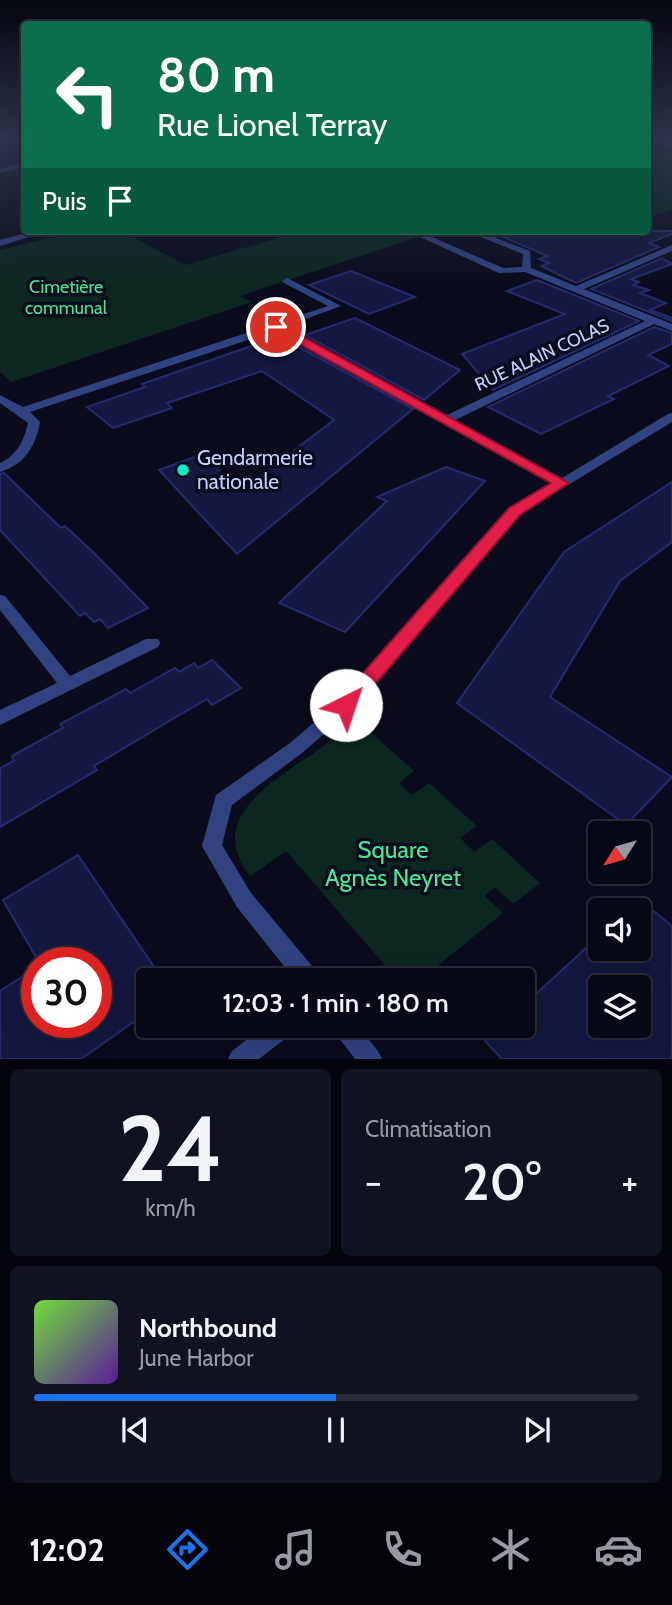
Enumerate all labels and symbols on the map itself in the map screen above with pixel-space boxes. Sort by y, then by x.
park label: Cimetière communal [25,276,108,319]
pin [246,297,306,357]
street label: RUE ALAIN COLAS [471,314,613,396]
place label: Gendarmerie nationale [197,445,313,494]
marker: Gendarmerie nationale [175,462,191,478]
position arrow [309,668,383,742]
north arrow [588,821,651,884]
park label: Square Agnès Neyret [325,835,461,892]
speed limit sign: 30 [21,947,112,1038]

